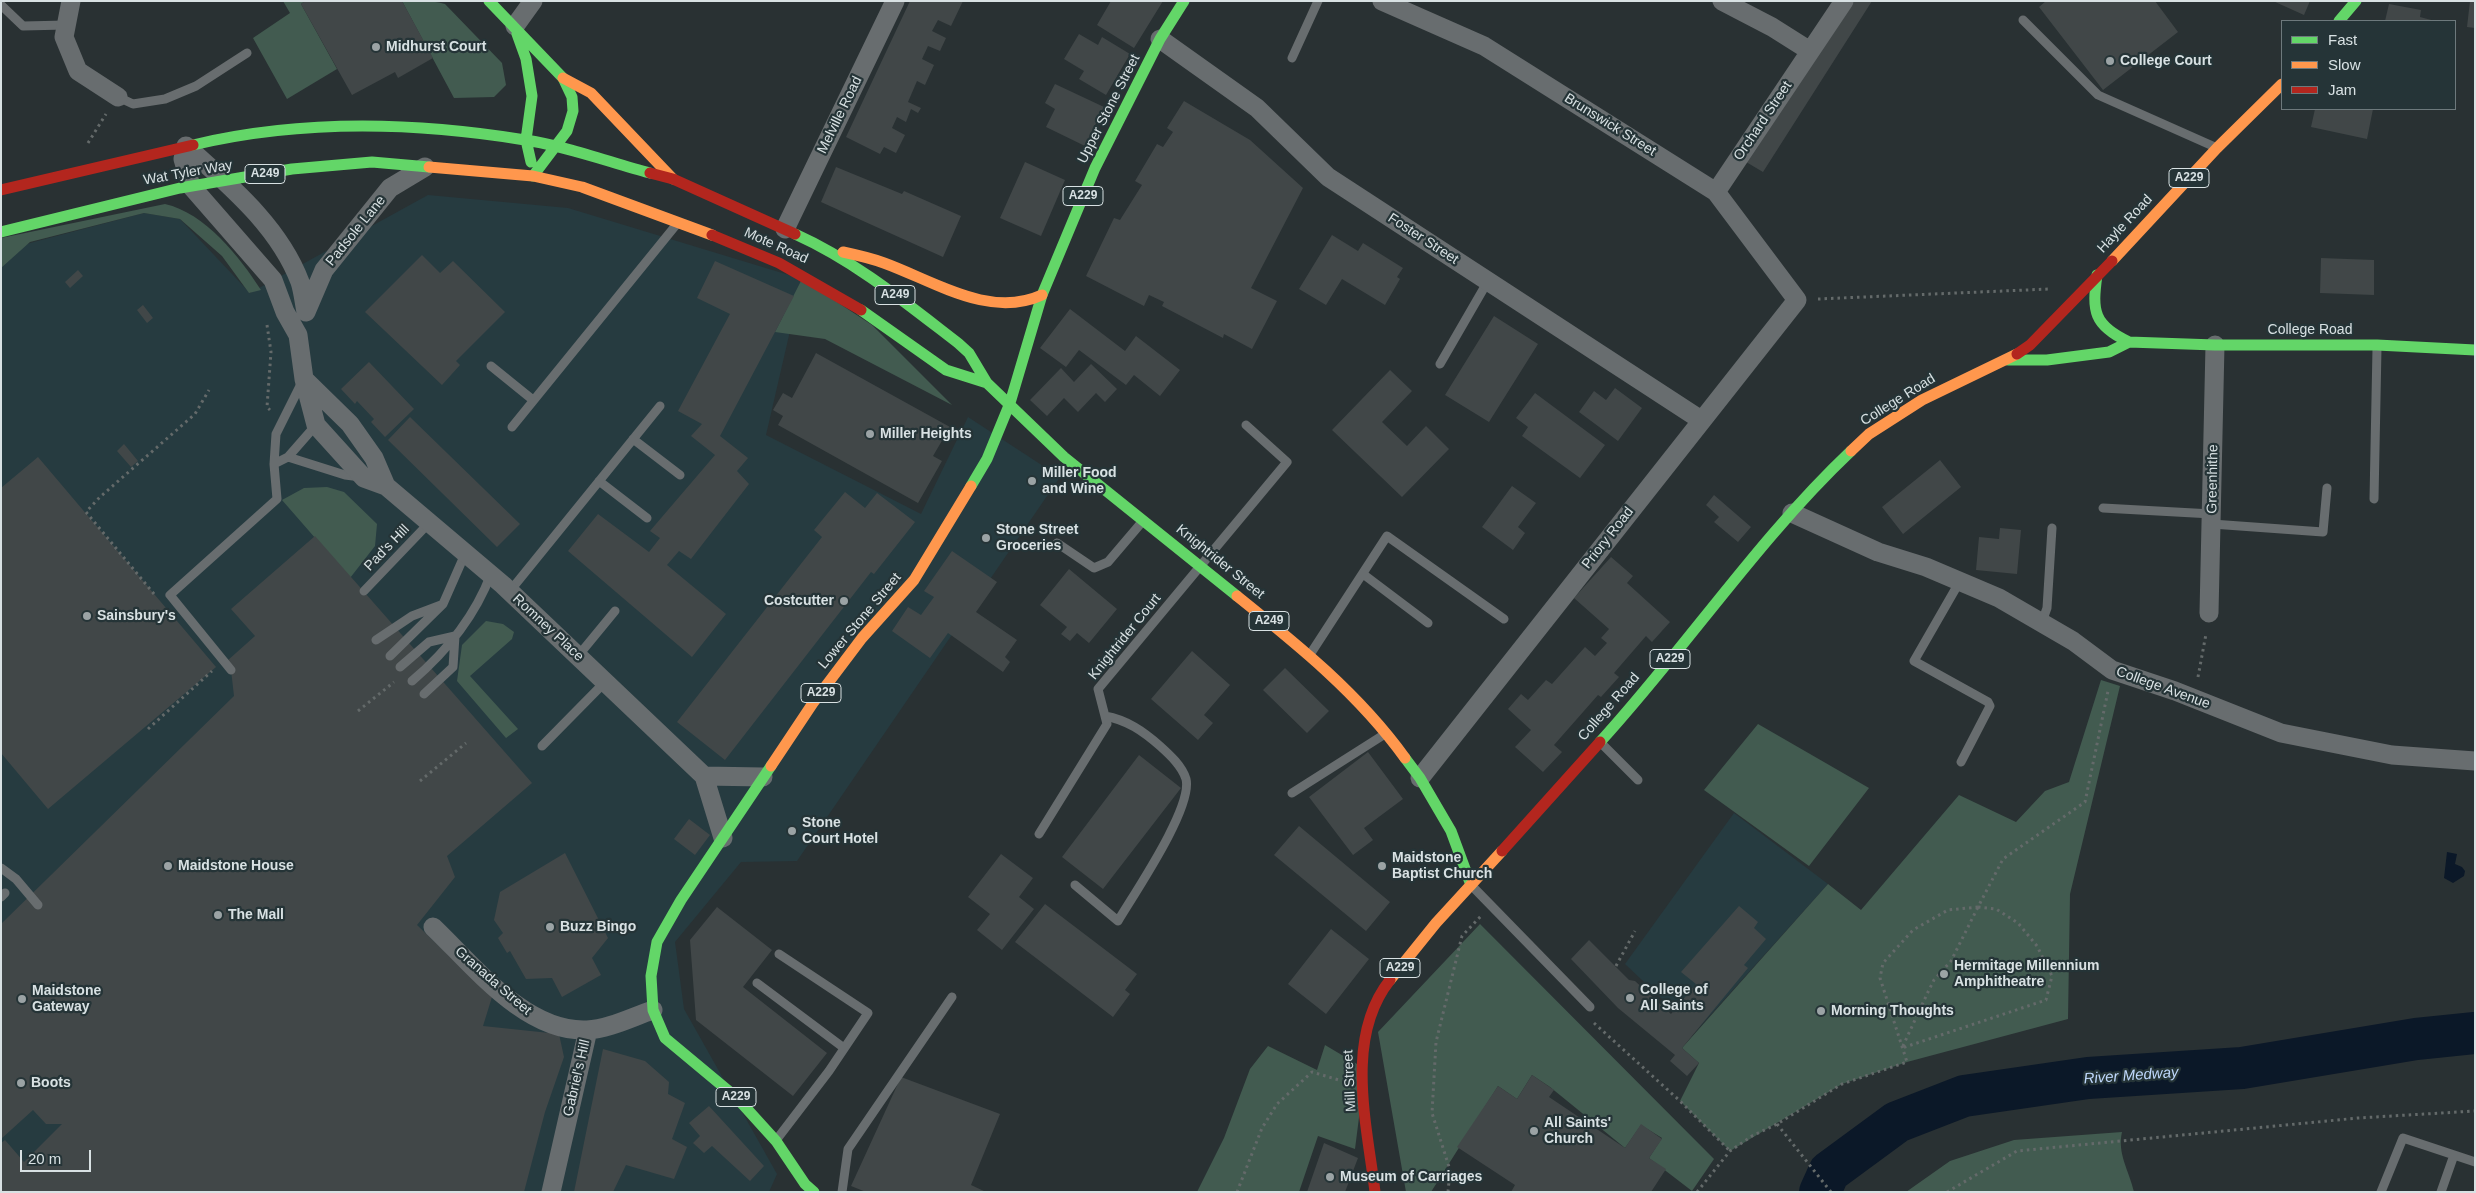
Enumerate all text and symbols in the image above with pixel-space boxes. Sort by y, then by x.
legend [2281,20,2456,110]
text: Fast [2328,31,2357,48]
place label: Midhurst Court [386,39,486,55]
marker: Midhurst Court [370,41,382,53]
street label: Upper Stone Street [1074,52,1144,166]
place label: College Court [2120,53,2212,69]
marker: College Court [2104,55,2116,67]
text: Slow [2328,56,2361,73]
street label: Melville Road [814,74,866,156]
street label: Orchard Street [1730,78,1796,164]
text: Jam [2328,81,2356,98]
street label: Brunswick Street [1561,90,1659,160]
street label: Wat Tyler Way [142,157,234,189]
road number: A249 [245,164,285,183]
road number: A229 [2169,168,2209,188]
road number: A229 [1063,187,1103,206]
street label: Padsole Lane [323,192,389,270]
street label: Hayle Road [2094,192,2156,256]
street label: Foster Street [1384,210,1462,268]
street label: Mote Road [741,224,811,268]
road number: A249 [875,286,915,304]
street label: College Road [2268,322,2352,338]
street label: College Road [1858,370,1938,430]
place label: Miller Heights [880,426,972,442]
marker: Miller Heights [864,428,876,440]
street label: Greenhithe [2204,444,2222,514]
place label: Miller Food and Wine [1042,465,1117,498]
marker: Miller Food and Wine [1026,475,1038,487]
street label: Priory Road [1579,504,1637,572]
street label: Pad's Hill [361,521,413,575]
street label: Knightrider Street [1172,521,1268,603]
place label: Stone Street Groceries [996,522,1078,554]
marker: Stone Street Groceries [980,532,992,544]
street label: Lower Stone Street [815,570,905,672]
street label: Romney Place [509,591,587,665]
street label: Knightrider Court [1085,591,1165,683]
place label: Costcutter [764,593,834,609]
marker: Costcutter [838,595,850,607]
place label: Sainsbury's [97,608,176,624]
marker: Sainsbury's [81,610,93,622]
road number: A249 [1249,612,1289,630]
road number: A229 [1650,650,1690,669]
street label: College Avenue [2114,663,2212,713]
street label: College Road [1575,669,1643,745]
road number: A229 [801,684,841,702]
place label: Stone Court Hotel [802,815,878,848]
marker: Stone Court Hotel [786,825,798,837]
place label: Maidstone Baptist Church [1392,850,1492,882]
place label: Maidstone House [178,858,294,874]
marker: Maidstone House [162,860,174,872]
marker: Maidstone Baptist Church [1376,860,1388,872]
place label: The Mall [228,907,284,923]
marker: The Mall [212,909,224,921]
place label: Buzz Bingo [560,919,636,935]
marker: Buzz Bingo [544,921,556,933]
street label: Granada Street [451,943,535,1019]
road number: A229 [1380,958,1420,978]
place label: Hermitage Millennium Amphitheatre [1954,958,2099,990]
marker: Hermitage Millennium Amphitheatre [1938,968,1950,980]
place label: College of All Saints [1640,982,1708,1014]
place label: Maidstone Gateway [32,983,101,1016]
marker: College of All Saints [1624,992,1636,1004]
marker: Maidstone Gateway [16,993,28,1005]
place label: Morning Thoughts [1831,1003,1954,1019]
marker: Morning Thoughts [1815,1005,1827,1017]
street label: Gabriel's Hill [560,1038,594,1118]
street label: Mill Street [1340,1049,1360,1113]
water label: River Medway [2083,1064,2179,1088]
place label: Boots [31,1075,71,1091]
marker: Boots [15,1077,27,1089]
road number: A229 [716,1088,756,1106]
place label: All Saints' Church [1544,1115,1611,1148]
marker: All Saints' Church [1528,1125,1540,1137]
scale bar [22,1140,94,1172]
text: 20 m [28,1150,61,1167]
place label: Museum of Carriages [1340,1169,1482,1185]
marker: Museum of Carriages [1324,1171,1336,1183]

